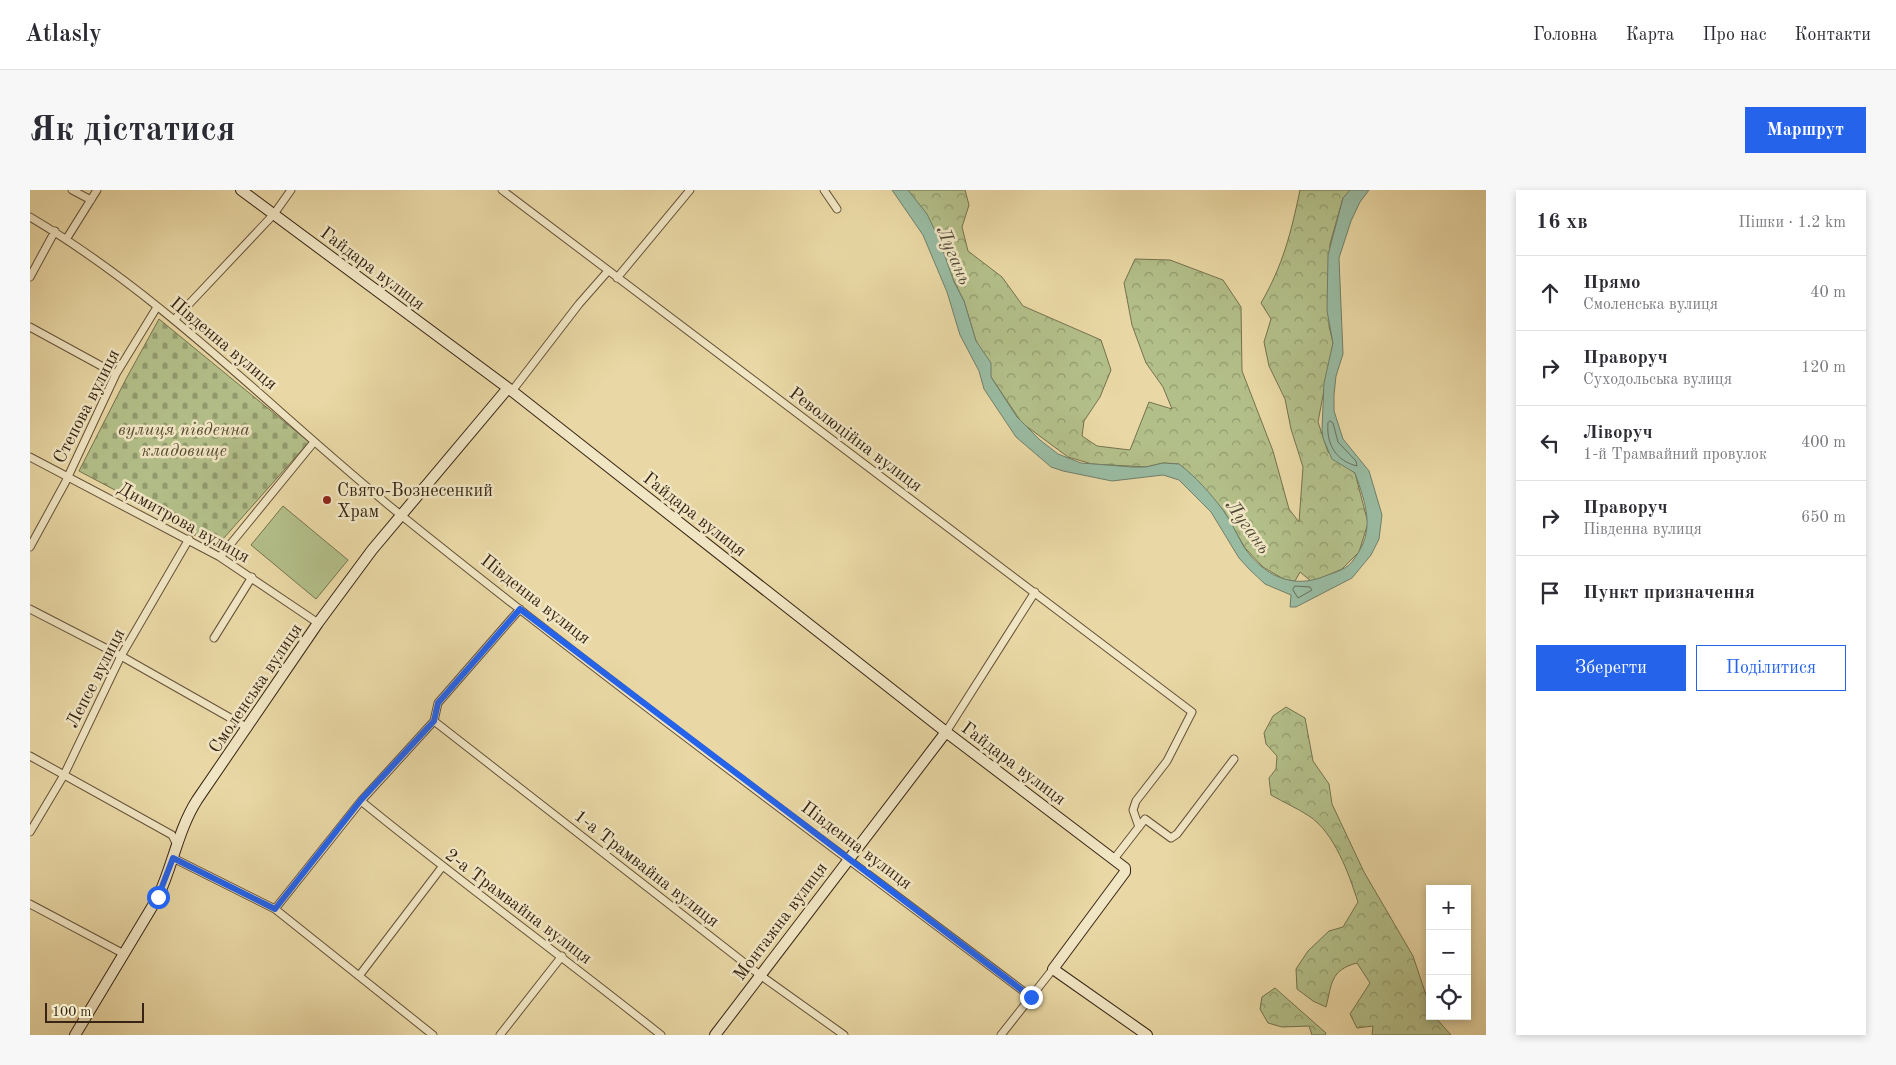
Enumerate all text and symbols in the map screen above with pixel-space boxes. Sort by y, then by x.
text: Atlasly [25,23,102,47]
text: Головна [1533,26,1598,44]
text: Карта [1626,26,1674,44]
text: Про нас [1702,26,1767,44]
text: Контакти [1795,26,1871,44]
button: Маршрут [1745,107,1866,153]
text: Як дістатися [30,113,235,148]
text: 16 хв [1536,212,1588,233]
text: Пішки · 1.2 km [1738,215,1846,231]
street label: Гайдара вулиця [317,224,428,314]
water label: Лугань [932,224,974,288]
text: Прямо [1583,274,1641,293]
icon: ahead [1536,279,1564,307]
text: 40 m [1810,285,1846,301]
street label: Південна вулиця [166,294,280,394]
text: Смоленська вулиця [1583,297,1718,313]
street label: Степова вулиця [50,347,123,466]
text: Праворуч [1583,349,1668,368]
icon: right [1536,354,1564,382]
text: 120 m [1801,360,1846,376]
text: Суходольська вулиця [1583,372,1732,388]
street label: Революційна вулиця [786,384,925,496]
park label: вулиця південна кладовище [118,421,250,460]
text: Ліворуч [1583,424,1653,443]
icon: left [1536,429,1564,457]
text: 400 m [1801,435,1846,451]
text: 1-й Трамвайний провулок [1583,447,1767,463]
street label: Гайдара вулиця [639,469,749,560]
street label: Димитрова вулиця [115,479,252,567]
place label: Свято-Вознесенкий Храм [337,482,493,521]
marker: Свято-Вознесенкий Храм [321,494,333,506]
water label: Лугань [1221,497,1273,558]
text: Праворуч [1583,499,1668,518]
icon: right [1536,504,1564,532]
text: 650 m [1801,510,1846,526]
text: Південна вулиця [1583,522,1702,538]
street label: Південна вулиця [477,552,594,648]
icon: arrive [1536,579,1564,607]
text: Пункт призначення [1583,584,1755,603]
street label: Смоленська вулиця [206,621,306,757]
street label: Лепсе вулиця [63,626,129,731]
button: Зберегти [1536,645,1686,691]
button: Поділитися [1696,645,1846,691]
street label: Гайдара вулиця [958,719,1069,809]
street label: Південна вулиця [798,798,915,893]
street label: 1-а Трамвайна вулиця [570,807,722,931]
street label: 2-а Трамвайна вулиця [442,846,595,968]
street label: Монтажна вулиця [731,859,831,984]
map controls [1426,885,1471,1020]
button: + [1426,885,1471,930]
route start [147,886,170,909]
button: − [1426,930,1471,975]
button: locate [1426,975,1471,1020]
route end [1020,986,1043,1009]
scale bar [45,1000,144,1023]
text: 100 m [52,1005,91,1019]

